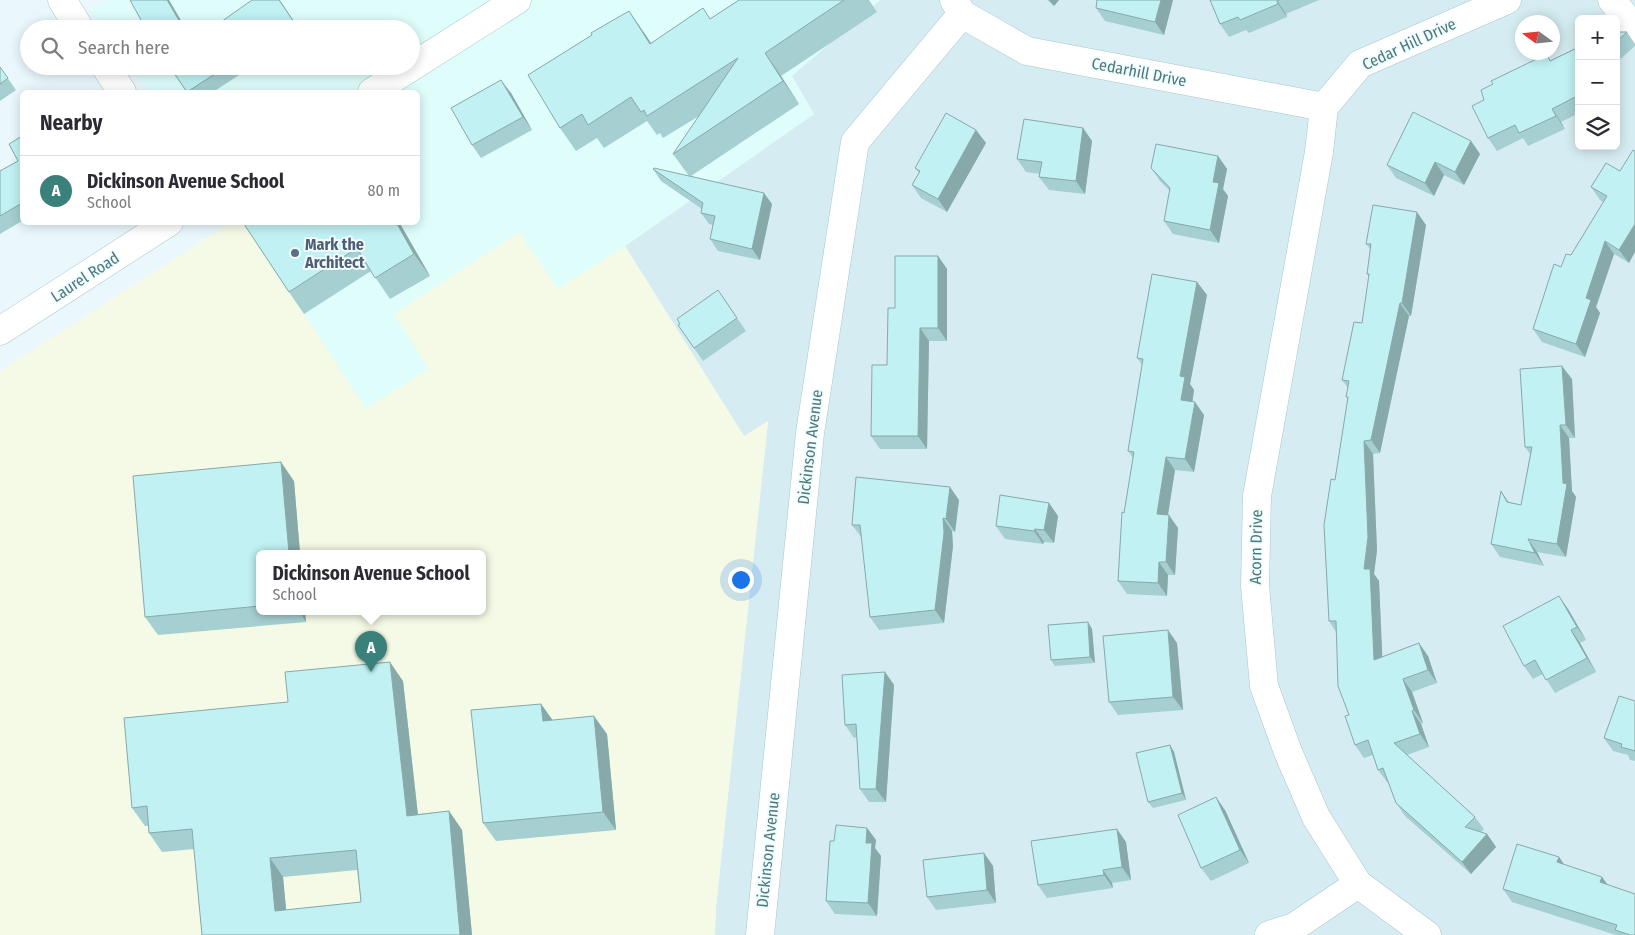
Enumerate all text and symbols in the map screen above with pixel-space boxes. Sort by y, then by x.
street label: Cedar Hill Drive [1359,14,1459,74]
north arrow [1515,15,1560,60]
map controls [1575,15,1620,150]
button: + [1575,15,1620,60]
search box [20,20,420,75]
icon: search [38,34,66,62]
text: Search here [78,36,170,59]
street label: Cedarhill Drive [1090,53,1188,91]
button: − [1575,60,1620,105]
button: layers [1575,105,1620,150]
text: Nearby [40,110,102,136]
text: Dickinson Avenue School [87,170,284,193]
text: A [52,181,60,200]
text: 80 m [368,181,400,200]
text: School [87,193,131,212]
place label: Mark the Architect [304,235,365,272]
marker: Mark the Architect [289,247,301,259]
street label: Laurel Road [47,248,123,306]
street label: Dickinson Avenue [794,388,826,506]
street label: Acorn Drive [1246,509,1266,585]
popup [256,550,486,615]
text: Dickinson Avenue School [272,562,470,585]
your location [728,567,754,593]
text: School [272,585,317,604]
pin: A [355,631,387,672]
street label: Dickinson Avenue [753,791,784,908]

